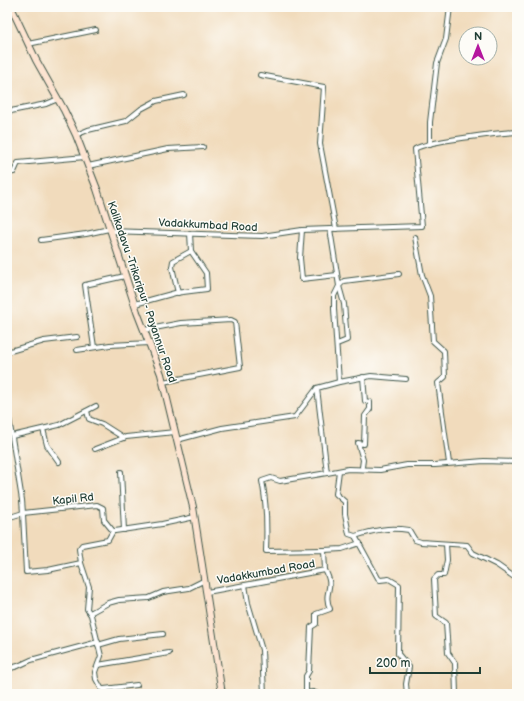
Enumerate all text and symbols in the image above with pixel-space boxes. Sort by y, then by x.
north arrow [458,26,498,66]
text: N [474,30,482,43]
street label: Kalikadavu -Trikaripur - Payannur Road [105,200,179,384]
street label: Vadakkumbad Road [158,216,258,234]
street label: Kapil Rd [52,490,94,508]
street label: Vadakkumbad Road [216,557,316,587]
scale bar [370,649,480,675]
text: 200 m [376,656,410,671]

